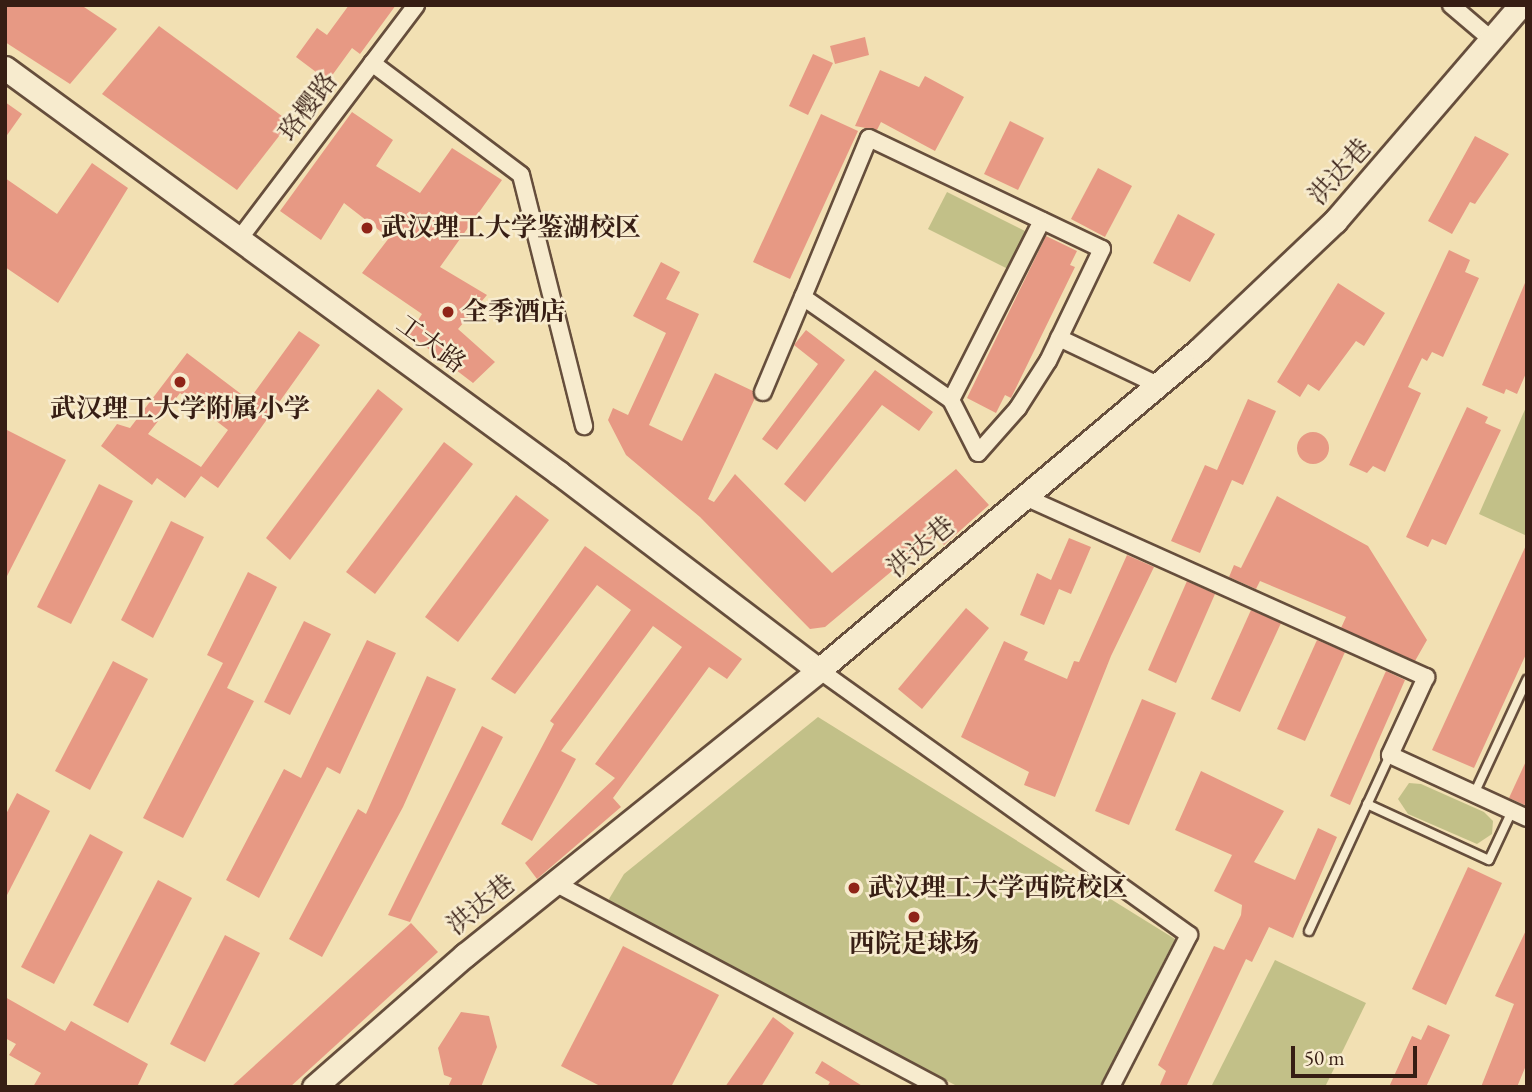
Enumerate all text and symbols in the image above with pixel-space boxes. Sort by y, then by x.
street label: 珞樱路 [272,66,344,148]
street label: 洪达巷 [1302,133,1378,211]
place label: 武汉理工大学鉴湖校区 [381,212,641,244]
marker: 武汉理工大学鉴湖校区 [359,220,375,236]
place label: 全季酒店 [462,296,566,328]
marker: 全季酒店 [440,304,456,320]
street label: 工大路 [390,308,472,380]
marker: 武汉理工大学附属小学 [172,374,188,390]
place label: 武汉理工大学附属小学 [50,393,310,425]
street label: 洪达巷 [881,510,961,584]
street label: 洪达巷 [441,868,521,942]
place label: 武汉理工大学西院校区 [868,872,1128,904]
marker: 武汉理工大学西院校区 [846,880,862,896]
marker: 西院足球场 [906,909,922,925]
place label: 西院足球场 [849,928,979,960]
scale bar [1294,1032,1420,1076]
text: 50 m [1304,1044,1345,1071]

